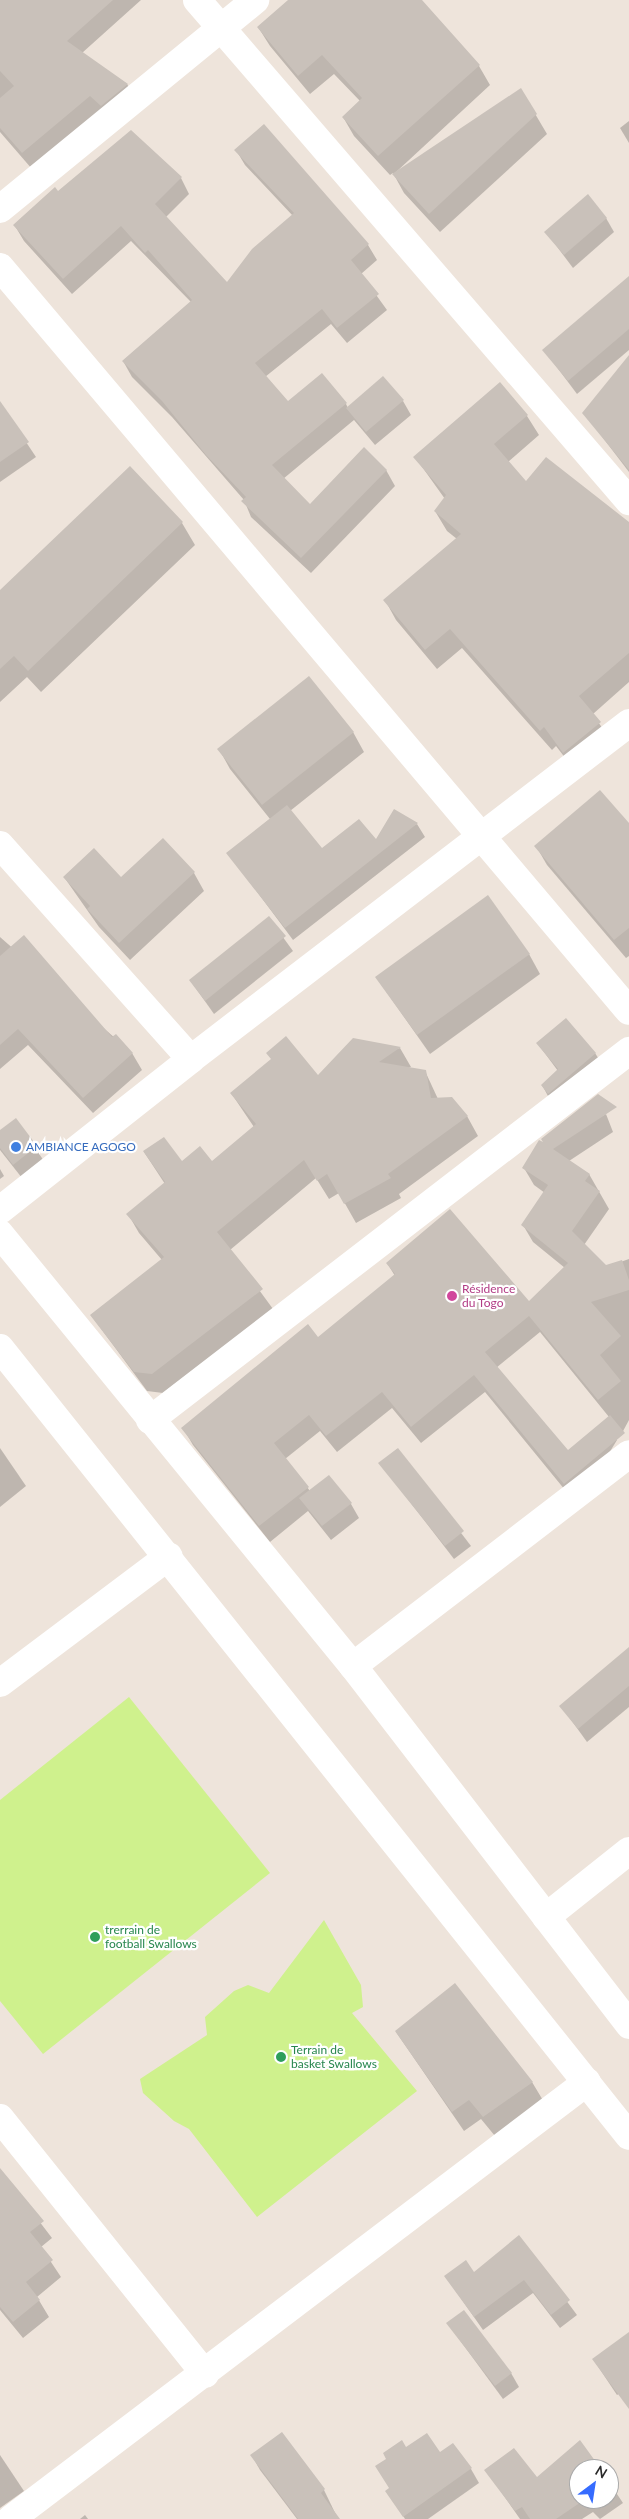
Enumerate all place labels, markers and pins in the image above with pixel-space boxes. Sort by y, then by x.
place label: AMBIANCE AGOGO [26,1140,136,1154]
marker: AMBIANCE AGOGO [10,1141,22,1153]
place label: Résidence du Togo [462,1282,515,1310]
marker: Résidence du Togo [446,1290,458,1302]
place label: trerrain de football Swallows [105,1923,197,1951]
marker: trerrain de football Swallows [89,1931,101,1943]
place label: Terrain de basket Swallows [291,2043,377,2071]
marker: Terrain de basket Swallows [275,2051,287,2063]

